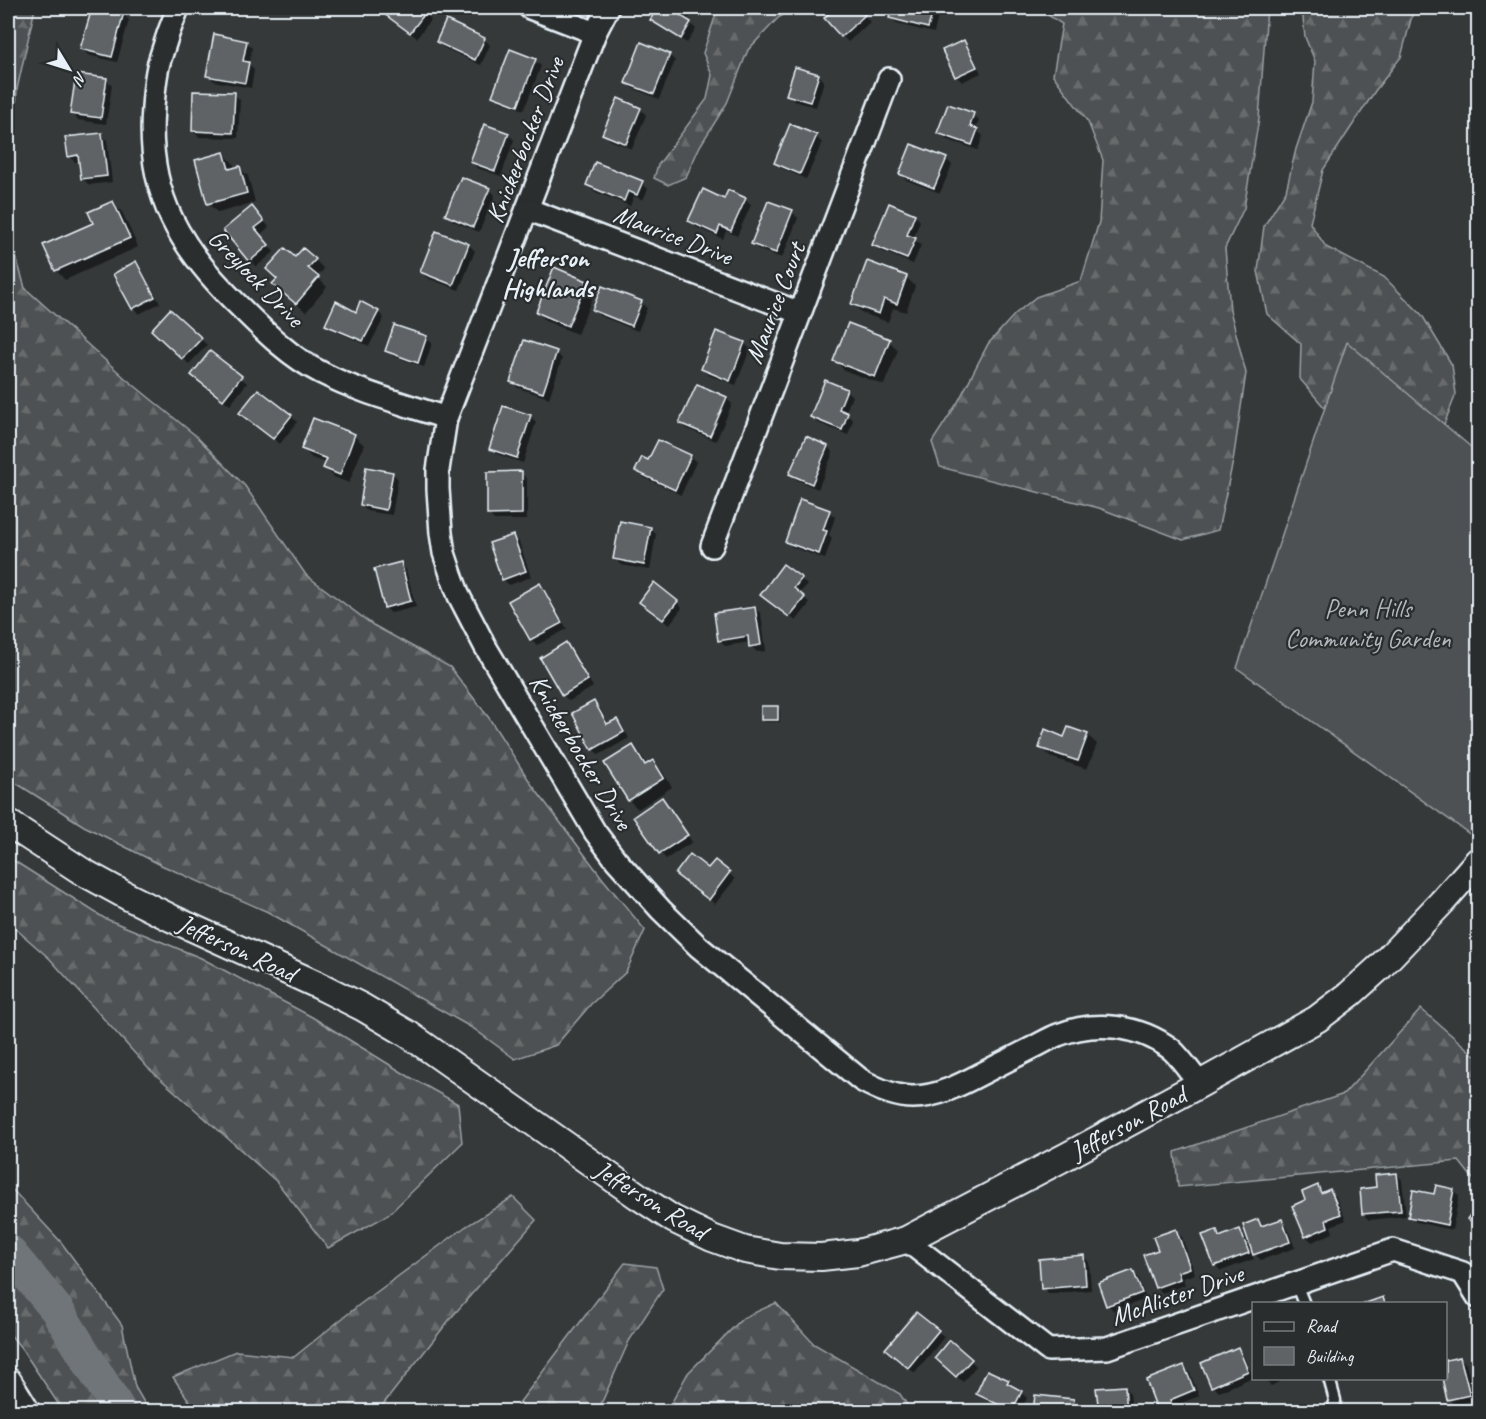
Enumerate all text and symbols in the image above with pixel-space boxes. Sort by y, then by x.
north arrow [39,39,99,99]
street label: Knickerbocker Drive [478,51,572,228]
text: N [67,68,91,90]
street label: Maurice Drive [609,197,738,273]
street label: Greylock Drive [201,222,313,336]
street label: Maurice Court [737,236,814,368]
district label: Jefferson Highlands [502,240,597,305]
park label: Penn Hills Community Garden [1285,592,1451,655]
street label: Knickerbocker Drive [522,668,641,837]
street label: Jefferson Road [171,905,305,991]
street label: Jefferson Road [1063,1077,1195,1168]
street label: Jefferson Road [587,1151,717,1250]
street label: McAlister Drive [1106,1256,1250,1333]
legend [1252,1302,1447,1380]
text: Road [1306,1315,1339,1337]
text: Building [1306,1345,1355,1367]

